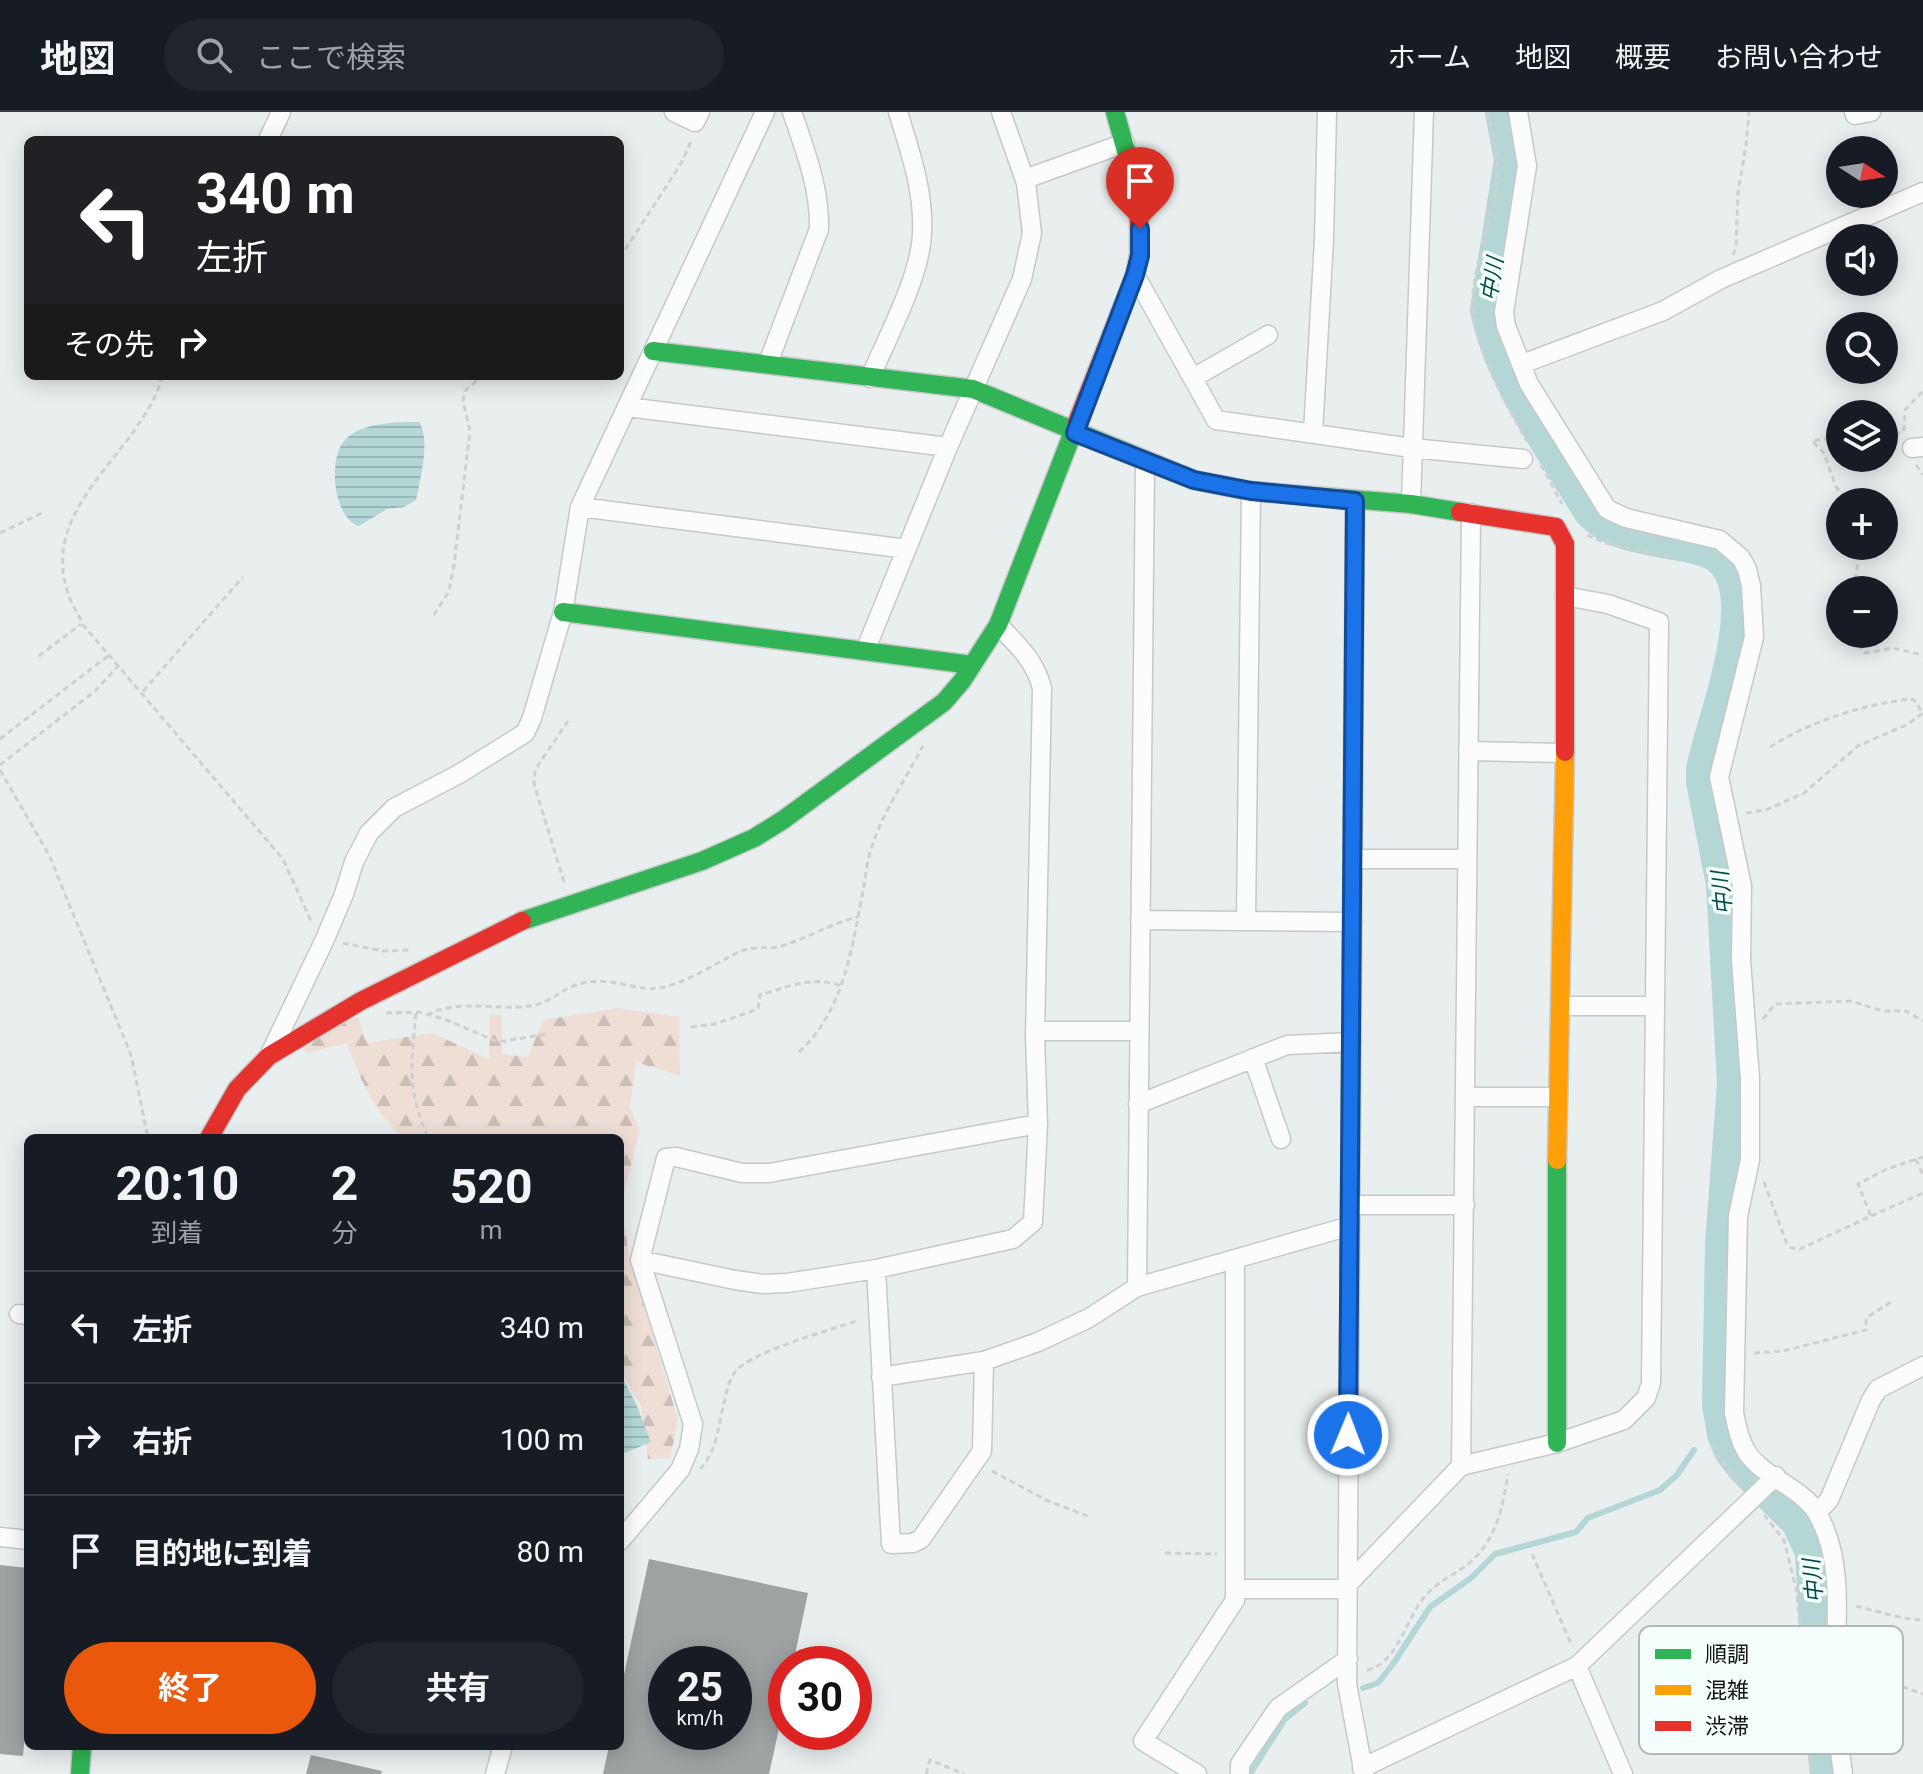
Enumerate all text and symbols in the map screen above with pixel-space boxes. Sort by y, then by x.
search box [164,19,724,91]
icon: search [192,33,236,77]
text: 地図 [40,37,116,81]
text: ここで検索 [256,40,406,75]
text: ホーム [1388,41,1471,74]
text: 地図 [1515,41,1571,74]
text: 概要 [1615,41,1671,74]
text: お問い合わせ [1715,41,1883,74]
north arrow [1826,136,1898,208]
map controls [1826,136,1898,648]
pin [1106,147,1174,229]
icon: arrive [1118,159,1162,203]
text: 340 m [196,161,355,227]
icon: left [64,168,168,272]
button: sound [1826,224,1898,296]
text: 左折 [196,237,268,279]
water label: 中川 [1476,253,1508,303]
button: search [1826,312,1898,384]
icon: right [170,320,214,364]
text: その先 [64,327,154,362]
button: layers [1826,400,1898,472]
button: + [1826,488,1898,560]
button: − [1826,576,1898,648]
water label: 中川 [1707,868,1737,916]
text: 20:10 [116,1155,239,1212]
text: 2 [331,1155,358,1212]
text: 520 [450,1158,532,1215]
text: m [480,1215,503,1245]
text: 到着 [151,1218,203,1248]
text: 分 [332,1218,358,1248]
icon: left [64,1305,108,1349]
text: 340 m [500,1310,584,1345]
text: 左折 [132,1312,192,1347]
position arrow [1306,1393,1390,1477]
icon: right [64,1417,108,1461]
text: 100 m [500,1422,584,1457]
text: 右折 [132,1424,192,1459]
icon: arrive [64,1529,108,1573]
text: 80 m [517,1534,584,1569]
text: 目的地に到着 [132,1536,312,1571]
water label: 中川 [1798,1556,1827,1604]
legend [1639,1626,1903,1754]
button: 終了 [64,1642,316,1734]
button: 共有 [332,1642,584,1734]
text: 順調 [1705,1642,1749,1667]
speed limit sign: 30 [768,1646,872,1750]
text: 25 [677,1664,723,1711]
text: 混雑 [1705,1678,1749,1703]
text: km/h [677,1706,723,1730]
text: 渋滞 [1705,1714,1749,1739]

